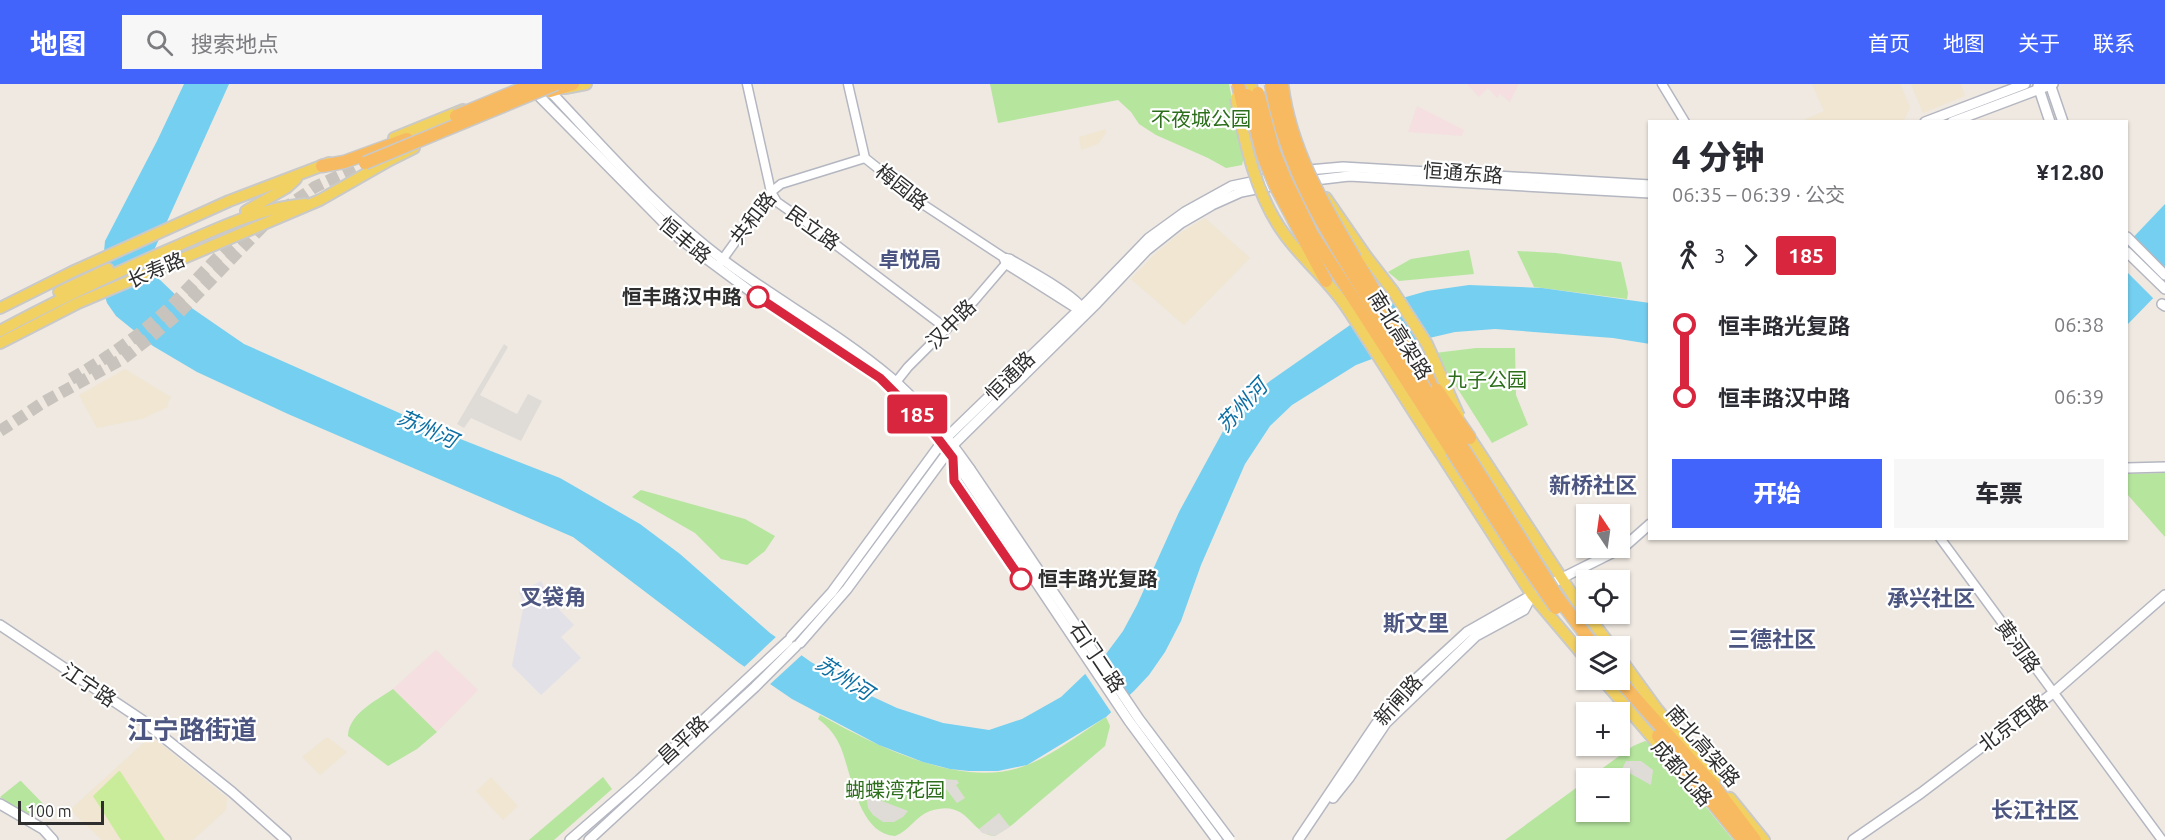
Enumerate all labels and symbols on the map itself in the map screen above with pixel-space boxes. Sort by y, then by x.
park label: 不夜城公园 [1151,107,1251,130]
street label: 恒通东路 [1422,158,1504,187]
street label: 梅园路 [872,159,933,214]
street label: 共和路 [725,187,780,248]
street label: 民立路 [782,201,844,255]
street label: 恒丰路 [655,212,716,268]
street label: 长寿路 [124,247,188,292]
district label: 卓悦局 [879,247,942,271]
place label: 恒丰路汉中路 [622,285,742,308]
marker: 恒丰路汉中路 [747,286,769,308]
street label: 南北高架路 [1364,286,1437,383]
street label: 汉中路 [921,294,980,353]
street label: 恒通路 [980,346,1039,405]
park label: 九子公园 [1447,368,1527,391]
water label: 苏州河 [1211,371,1274,437]
line badge: 185 [882,394,952,434]
water label: 苏州河 [394,404,465,453]
district label: 新桥社区 [1549,472,1637,497]
north arrow [1576,504,1630,558]
place label: 恒丰路光复路 [1038,567,1158,590]
marker: 恒丰路光复路 [1010,568,1032,590]
district label: 叉袋角 [520,584,586,609]
district label: 承兴社区 [1887,585,1975,610]
district label: 斯文里 [1383,610,1449,635]
street label: 黄河路 [1991,615,2045,677]
street label: 石门二路 [1066,617,1129,696]
district label: 三德社区 [1728,626,1816,651]
water label: 苏州河 [812,650,881,707]
street label: 江宁路 [58,658,121,711]
street label: 新闸路 [1369,670,1426,730]
street label: 北京西路 [1974,689,2052,756]
street label: 南北高架路 [1662,700,1745,791]
street label: 昌平路 [653,711,712,769]
district label: 江宁路街道 [127,715,257,744]
street label: 成都北路 [1647,735,1717,810]
park label: 蝴蝶湾花园 [845,778,945,801]
district label: 长江社区 [1991,797,2079,822]
scale bar [18,798,104,826]

